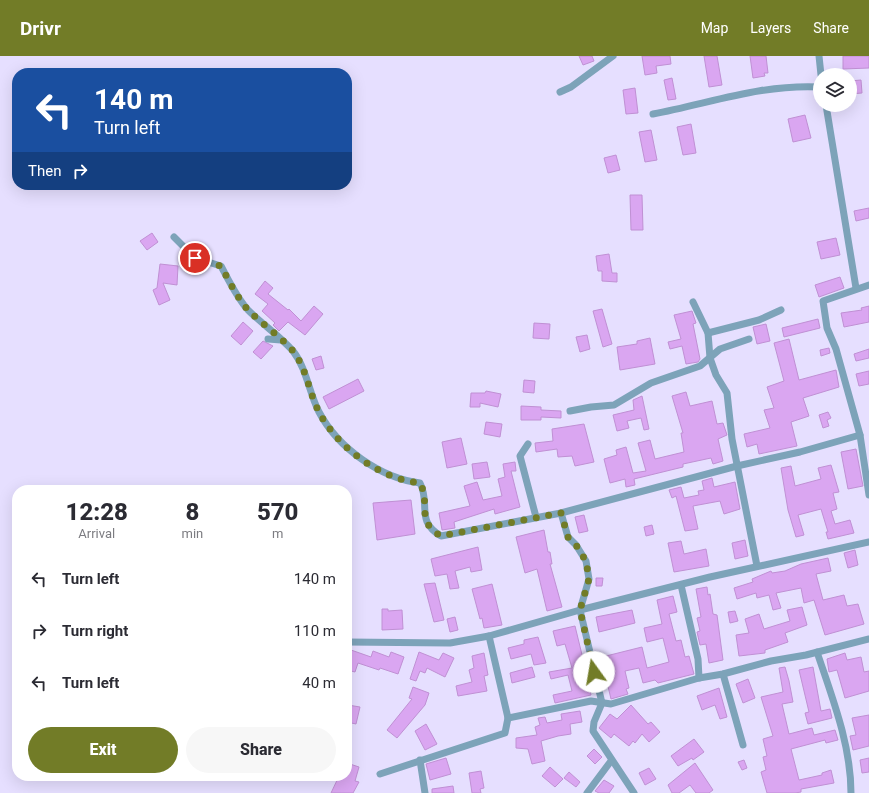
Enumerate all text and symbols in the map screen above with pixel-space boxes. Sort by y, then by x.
text: Drivr [20,17,61,40]
text: Map [701,20,728,36]
text: Layers [750,20,791,36]
text: Share [813,20,849,36]
map controls [813,68,857,112]
button: layers [813,68,857,112]
text: 140 m [94,83,173,116]
icon: left [28,84,80,136]
text: Turn left [94,117,160,138]
icon: right [69,160,91,182]
text: Then [28,162,61,180]
pin [178,241,212,275]
icon: arrive [184,247,206,269]
text: 12:28 [66,498,128,526]
text: 8 [185,498,199,526]
text: 570 [257,498,298,526]
text: Arrival [78,526,115,541]
text: min [182,526,203,541]
text: m [272,526,283,541]
icon: left [28,568,50,590]
text: Turn left [62,570,119,588]
text: 140 m [294,570,336,588]
icon: right [28,620,50,642]
text: Turn right [62,622,128,640]
text: 110 m [294,622,336,640]
position arrow [573,651,615,693]
icon: left [28,672,50,694]
text: Turn left [62,674,119,692]
text: 40 m [302,674,336,692]
button: Exit [28,727,178,773]
button: Share [186,727,336,773]

